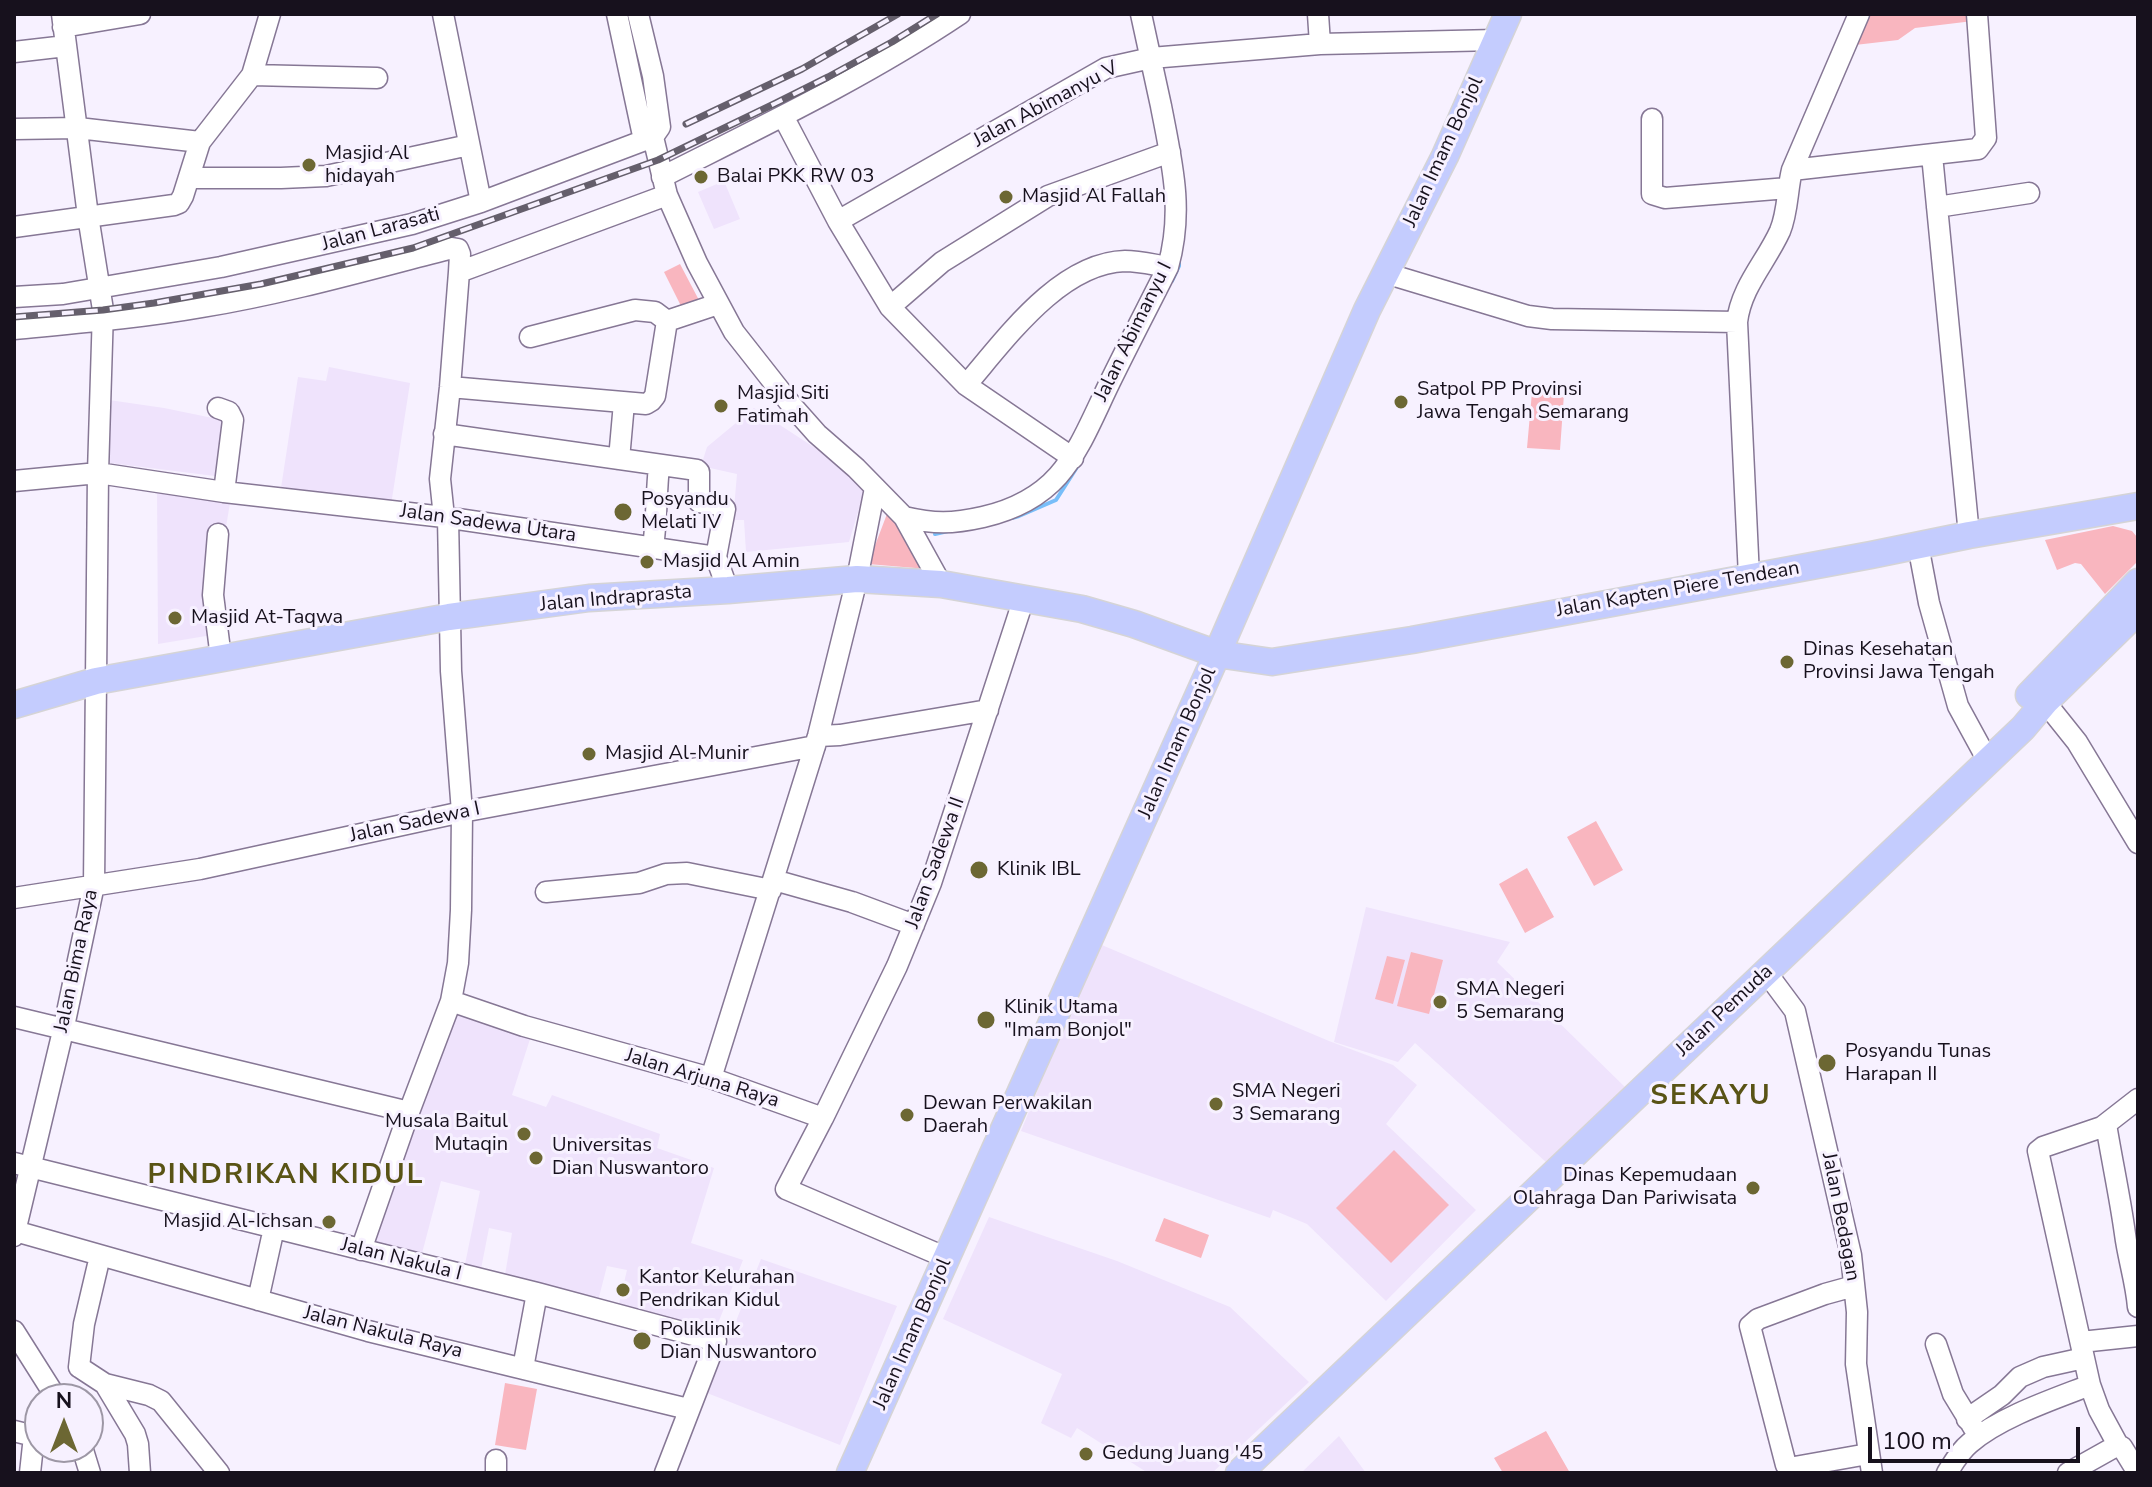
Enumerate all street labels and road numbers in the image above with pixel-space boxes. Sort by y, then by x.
street label: Jalan Abimanyu V [970,57,1122,153]
street label: Jalan Imam Bonjol [1399,73,1489,231]
street label: Jalan Larasati [319,203,443,257]
street label: Jalan Abimanyu I [1090,259,1178,405]
street label: Jalan Sadewa Utara [399,500,577,548]
street label: Jalan Kapten Piere Tendean [1555,557,1801,623]
street label: Jalan Indraprasta [539,580,693,618]
street label: Jalan Imam Bonjol [1134,664,1222,822]
street label: Jalan Sadewa II [901,794,971,932]
street label: Jalan Sadewa I [348,797,482,849]
street label: Jalan Bima Raya [50,887,104,1035]
street label: Jalan Pemuda [1672,960,1778,1062]
street label: Jalan Arjuna Raya [622,1044,782,1114]
street label: Jalan Bedagan [1816,1151,1864,1283]
street label: Jalan Nakula I [338,1233,464,1287]
street label: Jalan Imam Bonjol [869,1255,957,1413]
street label: Jalan Nakula Raya [301,1302,465,1364]

